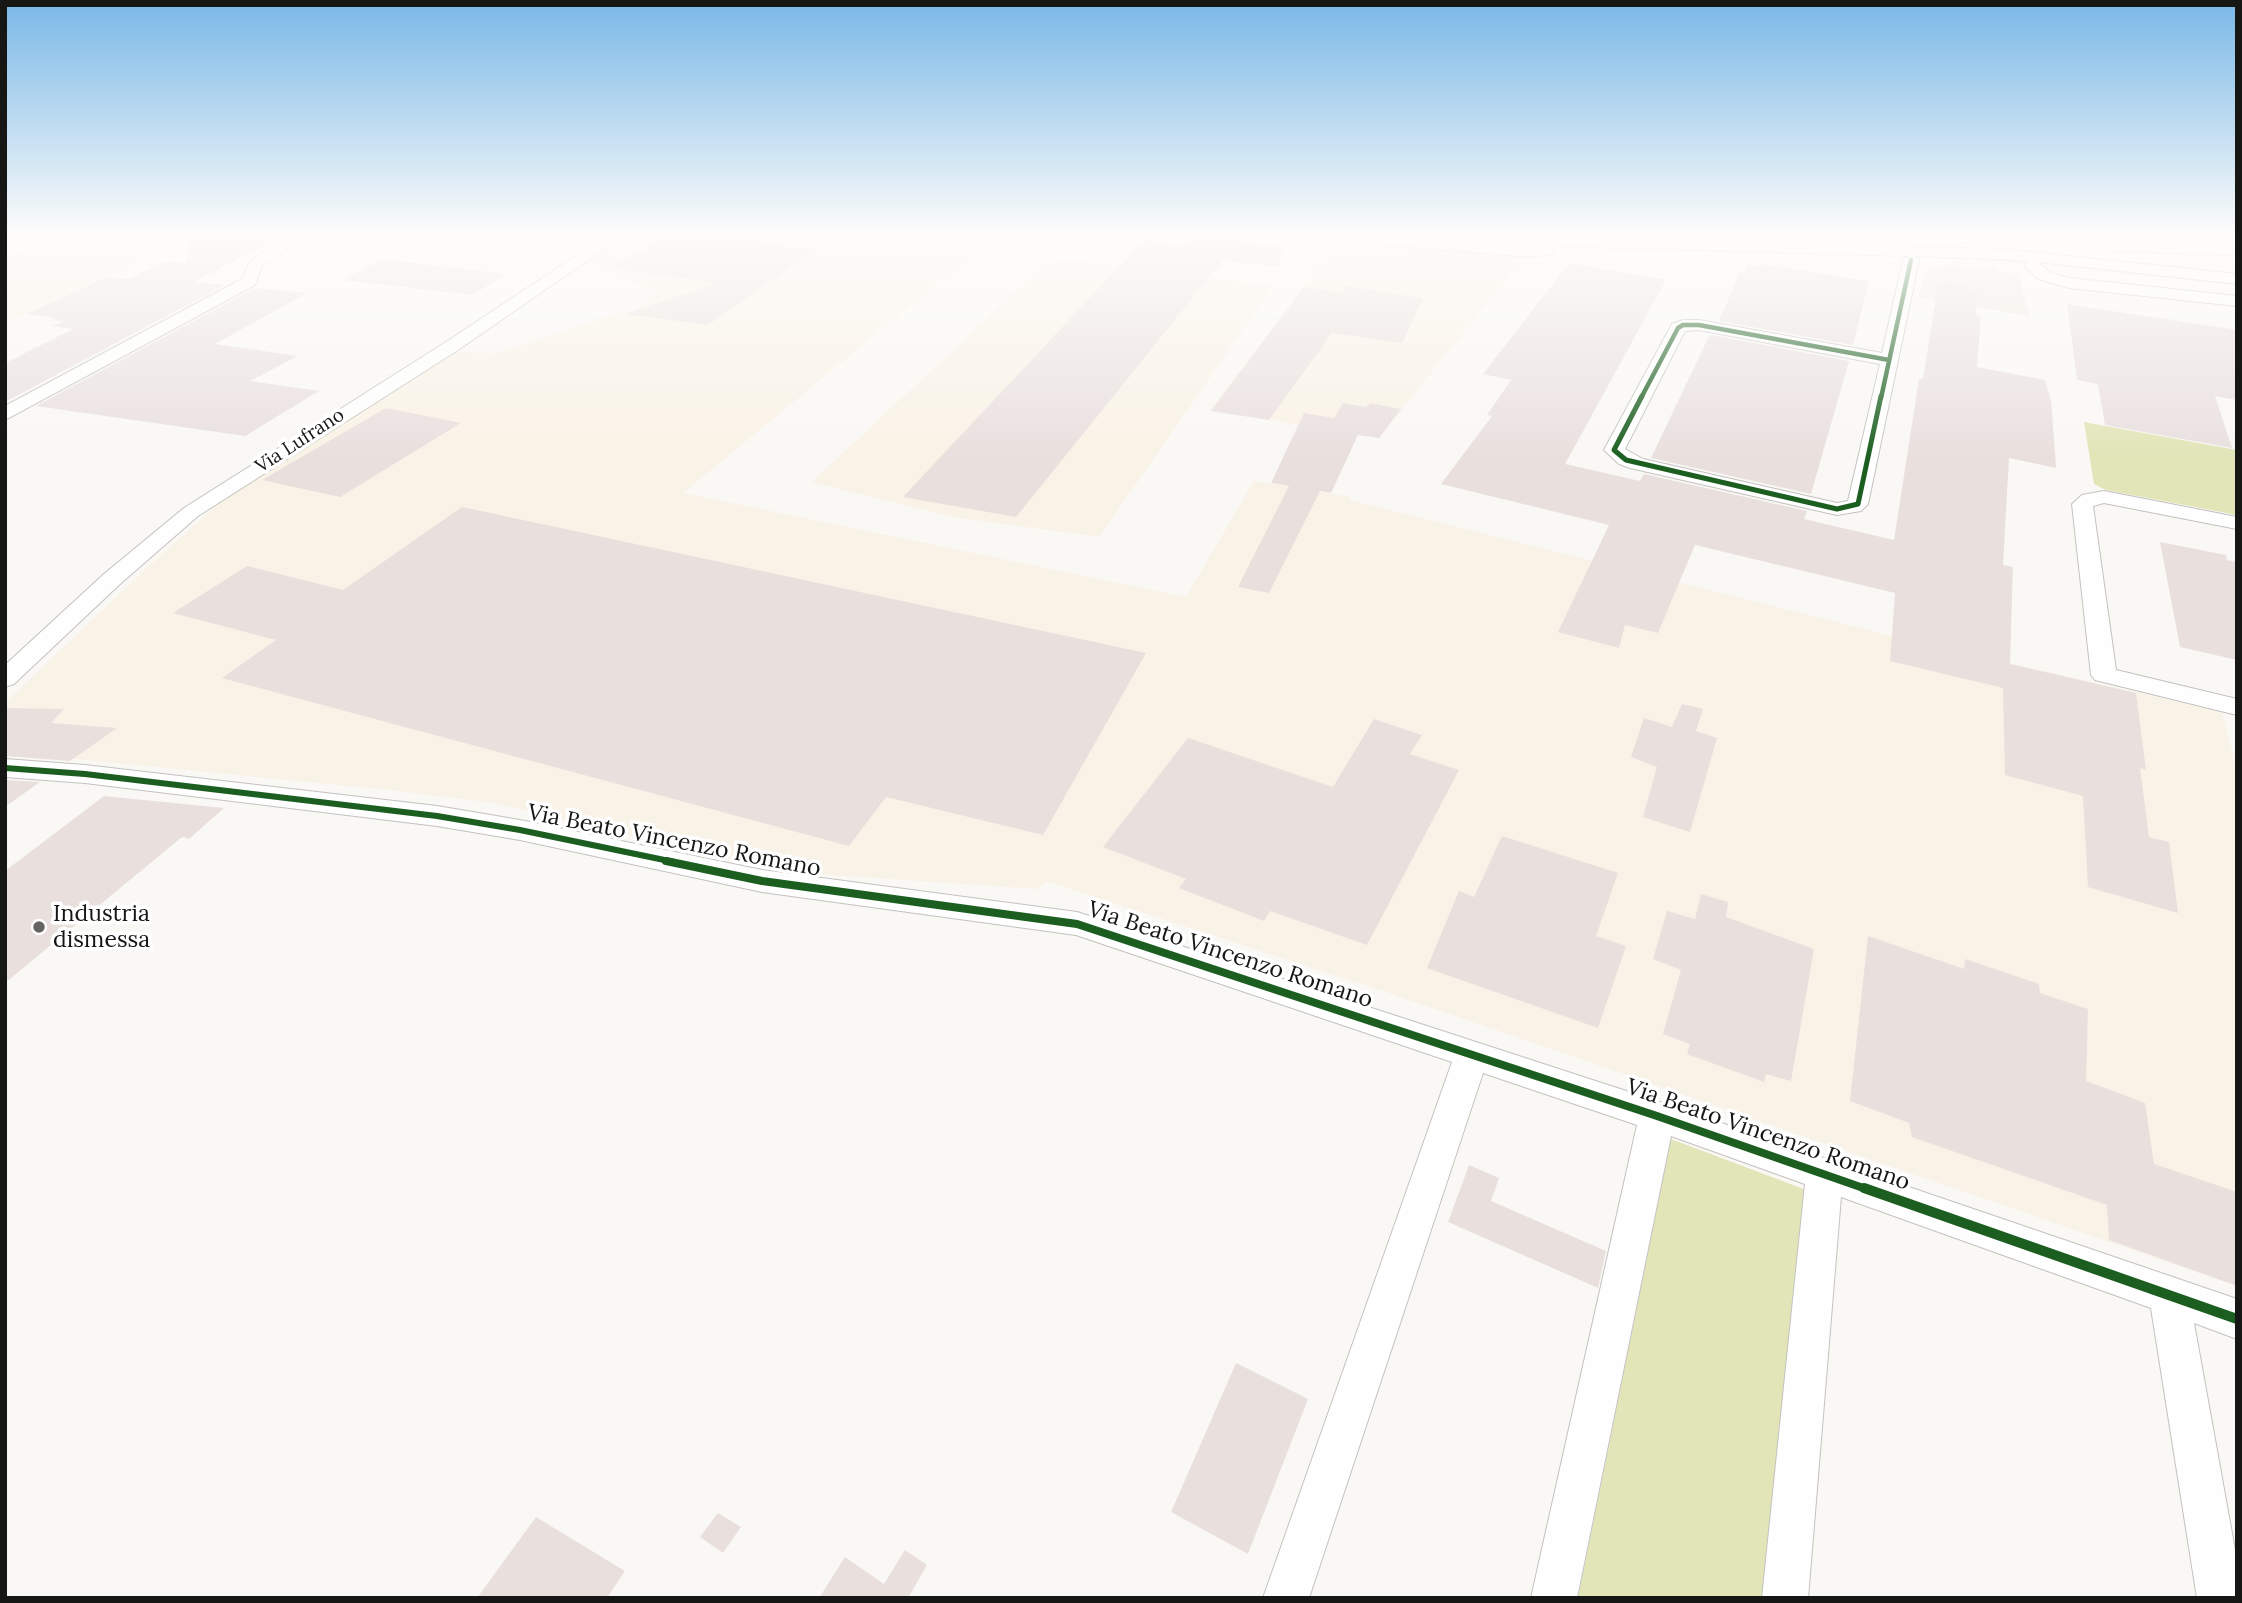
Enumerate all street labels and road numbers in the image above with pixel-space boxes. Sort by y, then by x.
street label: Via Lufrano [251,404,349,478]
street label: Via Beato Vincenzo Romano [525,799,823,883]
street label: Via Beato Vincenzo Romano [1084,896,1376,1014]
street label: Via Beato Vincenzo Romano [1623,1073,1913,1197]

